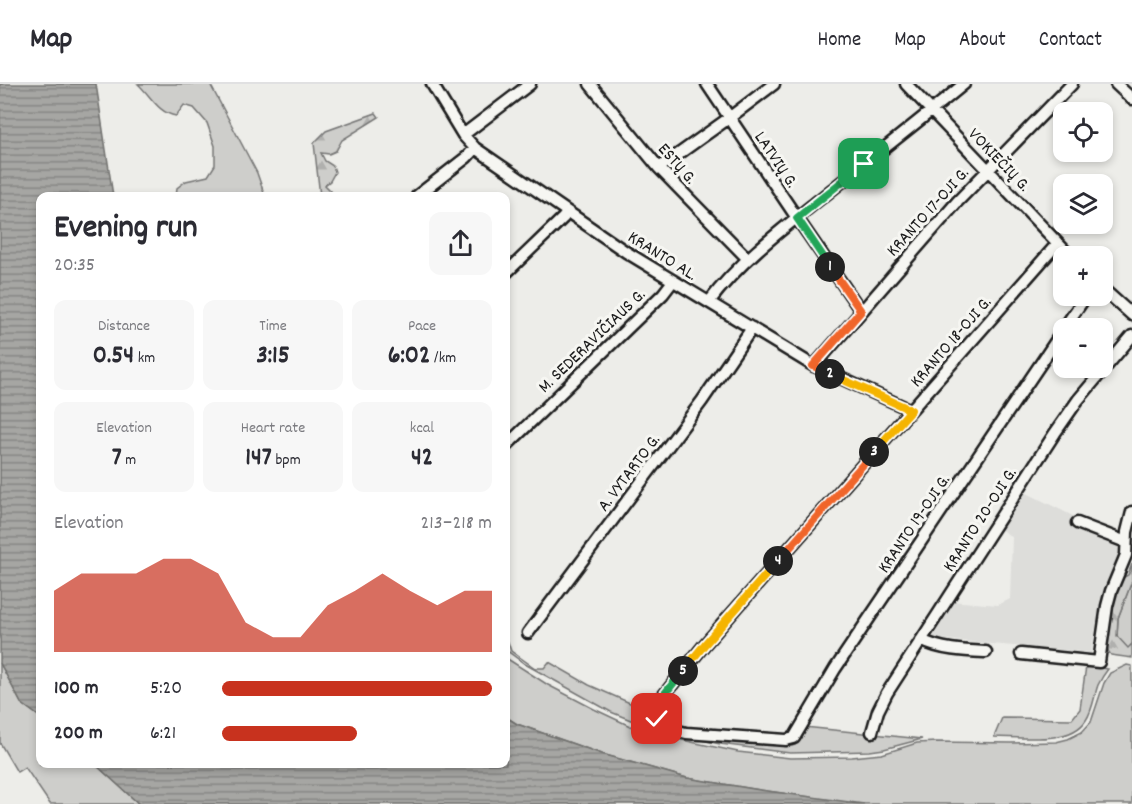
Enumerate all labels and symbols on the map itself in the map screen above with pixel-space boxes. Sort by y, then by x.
street label: VOKIEČIŲ G. [961,123,1035,198]
street label: LATVIŲ G. [747,127,803,194]
street label: ESTŲ G. [651,138,702,191]
pin [838,138,889,189]
street label: KRANTO 17-OJI G. [882,162,976,263]
street label: KRANTO AL. [622,226,701,288]
pin: 1 [815,252,845,282]
street label: M. SEDERAVIČIAUS G. [533,284,652,400]
street label: KRANTO 18-OJI G. [905,292,999,394]
pin: 2 [815,359,845,389]
street label: A. VYTARTO G. [592,429,668,518]
pin: 3 [859,437,889,467]
street label: KRANTO 20-OJI G. [938,463,1024,577]
street label: KRANTO 19-OJI G. [873,470,957,579]
pin: 4 [763,546,793,576]
pin: 5 [668,656,698,686]
pin [631,693,682,744]

